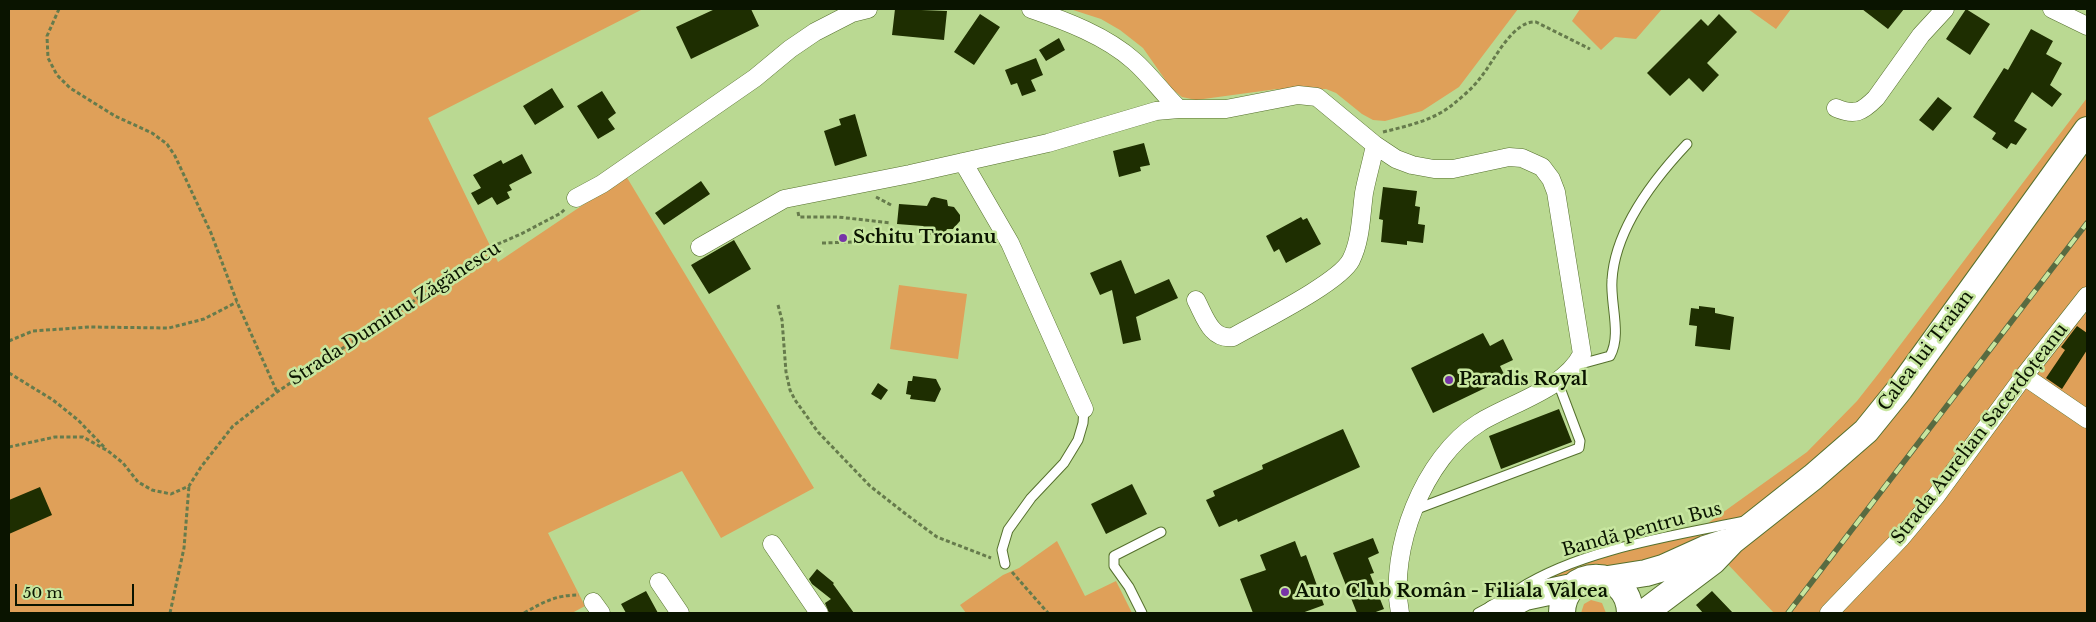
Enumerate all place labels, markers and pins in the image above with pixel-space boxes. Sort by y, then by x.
place label: Schitu Troianu [853,227,997,249]
marker: Schitu Troianu [837,232,849,244]
place label: Paradis Royal [1459,369,1588,391]
marker: Paradis Royal [1443,374,1455,386]
place label: Auto Club Român - Filiala Vâlcea [1295,581,1608,603]
marker: Auto Club Român - Filiala Vâlcea [1279,586,1291,598]

